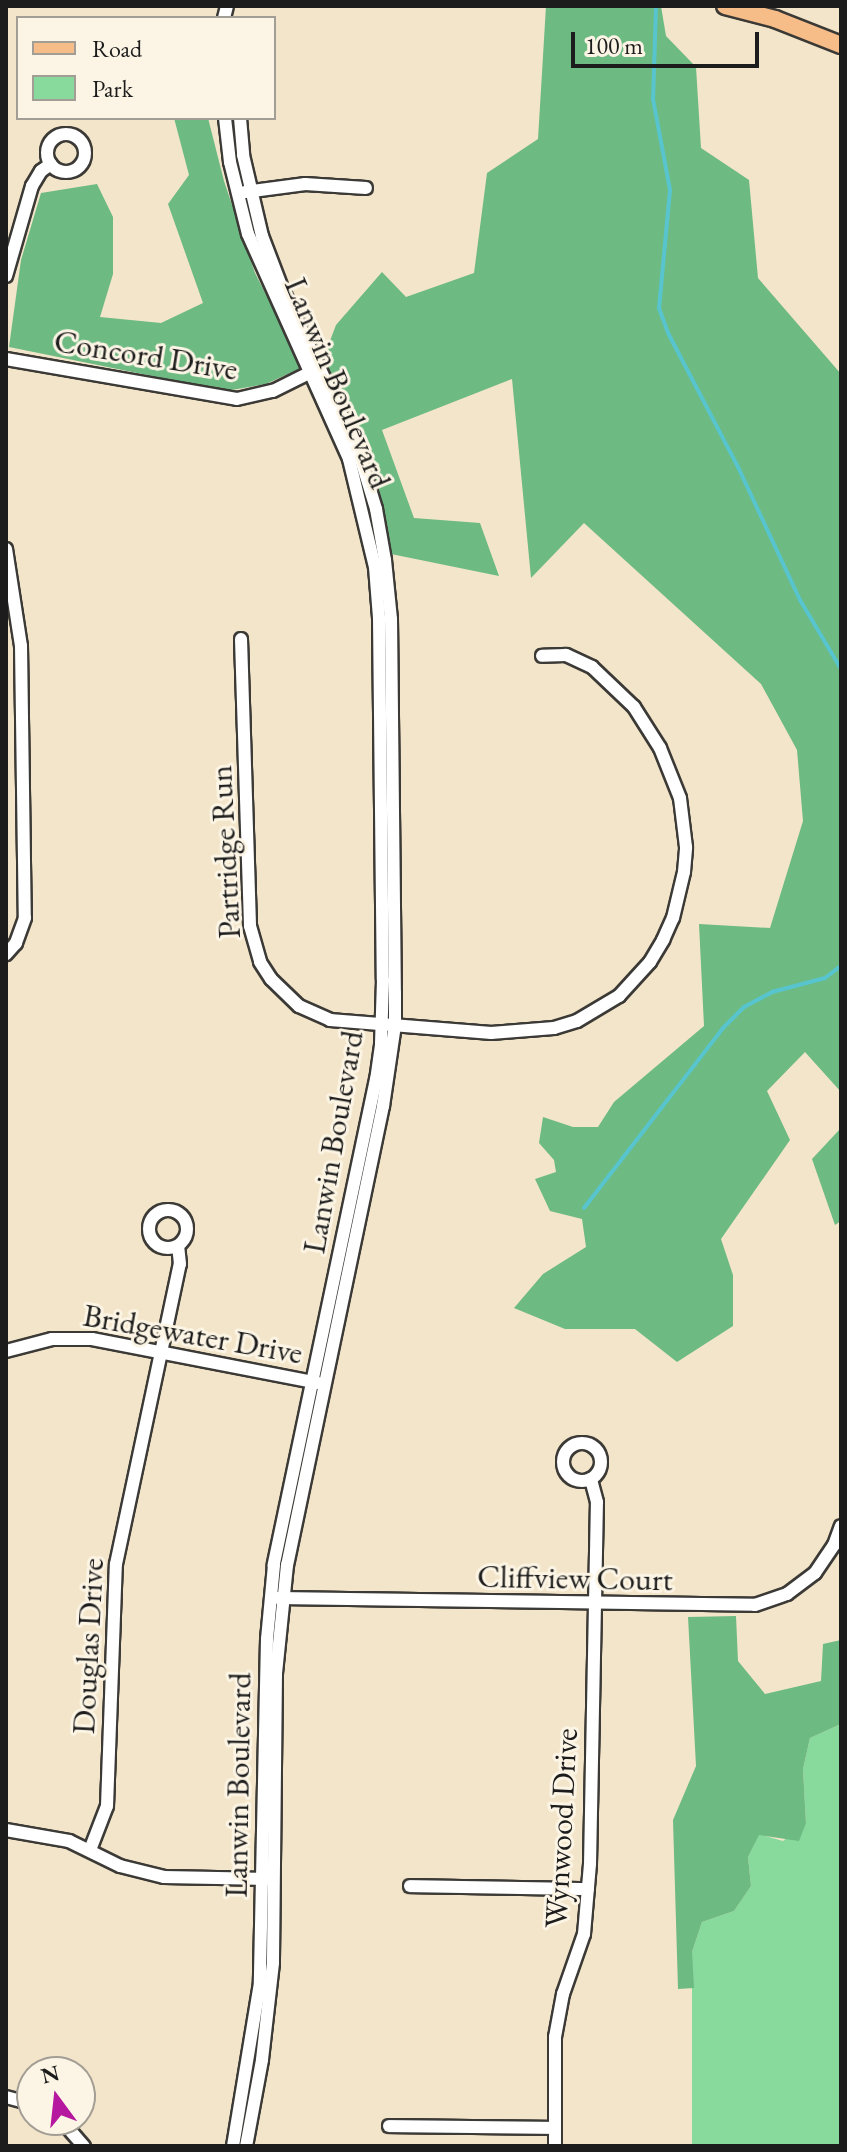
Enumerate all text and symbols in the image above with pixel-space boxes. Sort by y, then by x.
legend [16,16,276,120]
scale bar [575,16,763,66]
text: 100 m [585,30,643,61]
text: Road [92,33,142,64]
text: Park [92,73,133,104]
street label: Lanwin Boulevard [276,272,400,494]
street label: Concord Drive [51,322,241,388]
street label: Partridge Run [201,764,249,940]
street label: Lanwin Boulevard [295,1028,371,1256]
street label: Bridgewater Drive [80,1296,306,1372]
street label: Douglas Drive [64,1557,112,1735]
street label: Cliffview Court [477,1557,673,1599]
street label: Lanwin Boulevard [217,1672,259,1898]
street label: Wynwood Drive [537,1727,585,1929]
north arrow [16,2056,96,2136]
text: N [38,2058,63,2091]

